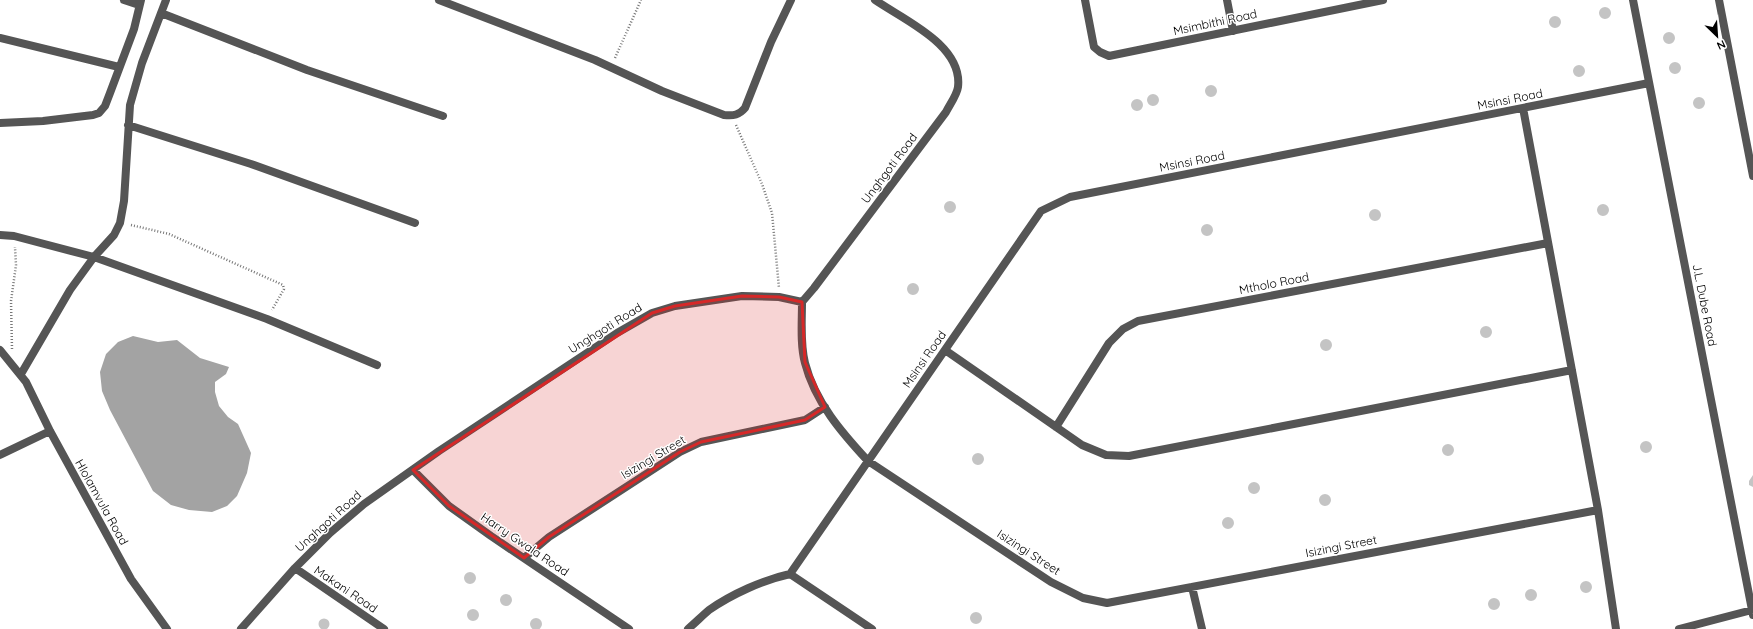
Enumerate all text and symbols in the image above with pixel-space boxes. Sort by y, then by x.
street label: Msimbithi Road [1172,6,1258,38]
north arrow [1697,16,1737,56]
text: N [1715,37,1728,53]
street label: Msinsi Road [1476,85,1544,113]
street label: Unghgoti Road [858,130,920,206]
street label: Msinsi Road [1158,147,1226,175]
street label: J.L. Dube Road [1690,263,1720,347]
street label: Mtholo Road [1238,269,1310,297]
street label: Unghgoti Road [565,299,645,357]
street label: Msinsi Road [899,328,949,390]
street label: Isizingi Street [618,432,688,482]
street label: Hlolamvula Road [72,457,132,547]
street label: Unghgoti Road [292,487,364,555]
street label: Harry Gwala Road [478,509,572,579]
street label: Isizingi Street [994,526,1064,578]
street label: Isizingi Street [1304,532,1378,560]
street label: Makani Road [311,562,381,616]

